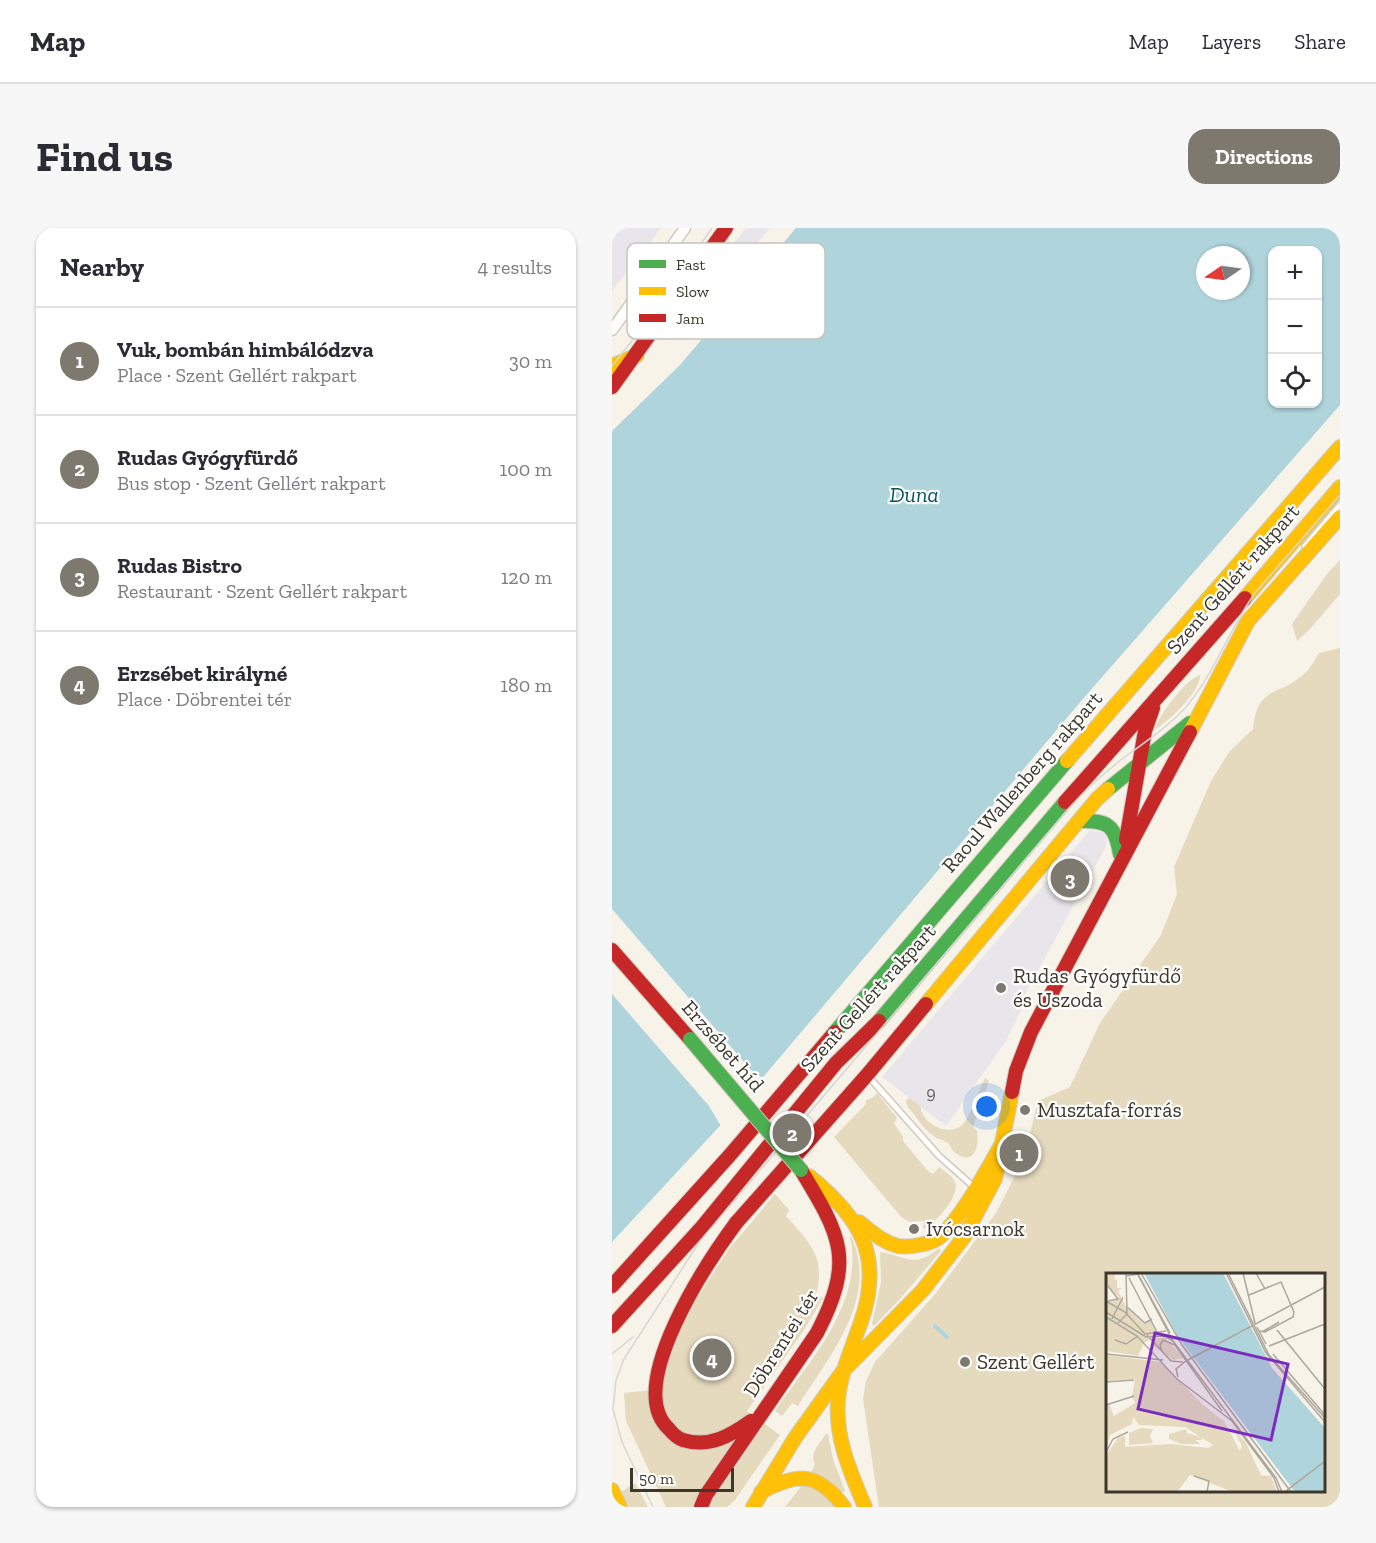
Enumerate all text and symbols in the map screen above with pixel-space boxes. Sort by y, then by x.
text: Map [30,25,85,58]
text: Map [1129,29,1169,54]
text: Layers [1202,29,1261,54]
text: Share [1294,29,1346,54]
button: Directions [1188,129,1340,184]
text: Find us [36,131,173,182]
legend [627,243,825,339]
north arrow [1196,246,1250,300]
map controls [1268,246,1322,408]
button: + [1268,246,1322,300]
text: Nearby [60,251,144,283]
text: 4 results [477,255,552,279]
text: Fast [676,255,705,274]
text: Slow [676,282,710,301]
button: − [1268,300,1322,354]
text: Jam [676,309,705,328]
text: Vuk, bombán himbálódzva [117,336,374,363]
text: 1 [75,349,84,373]
text: 30 m [509,349,552,373]
button: locate [1268,354,1322,408]
text: Place · Szent Gellért rakpart [117,363,357,387]
text: Rudas Gyógyfürdő [117,444,298,471]
text: 2 [74,457,85,481]
text: 100 m [499,457,552,481]
text: Bus stop · Szent Gellért rakpart [117,471,386,495]
water label: Duna [889,481,939,508]
street label: Szent Gellért rakpart [1161,499,1305,659]
text: Rudas Bistro [117,552,242,579]
text: 3 [74,565,85,589]
text: 120 m [501,565,552,589]
text: Restaurant · Szent Gellért rakpart [117,579,407,603]
text: Erzsébet királyné [117,660,287,687]
text: 4 [74,673,85,697]
text: 180 m [500,673,552,697]
street label: Raoul Wallenberg rakpart [936,686,1107,877]
text: Place · Döbrentei tér [117,687,292,711]
pin: 3 [1050,856,1090,900]
street label: Szent Gellért rakpart [795,918,941,1077]
place label: Rudas Gyógyfürdő és Uszoda [1013,963,1181,1012]
marker: Rudas Gyógyfürdő és Uszoda [994,981,1008,995]
street label: Erzsébet híd [677,995,770,1097]
house number: 9 [926,1082,936,1104]
your location [972,1092,1001,1121]
place label: Musztafa-forrás [1037,1097,1182,1122]
marker: Musztafa-forrás [1018,1103,1032,1117]
pin: 2 [772,1110,812,1156]
pin: 1 [1000,1130,1038,1176]
place label: Ivócsarnok [926,1216,1025,1241]
marker: Ivócsarnok [907,1222,921,1236]
inset map [1106,1273,1325,1492]
street label: Döbrentei tér [738,1284,824,1401]
pin: 4 [692,1336,732,1380]
place label: Szent Gellért [977,1349,1094,1374]
marker: Szent Gellért [958,1355,972,1369]
scale bar [630,1465,734,1492]
text: 50 m [639,1469,674,1488]

